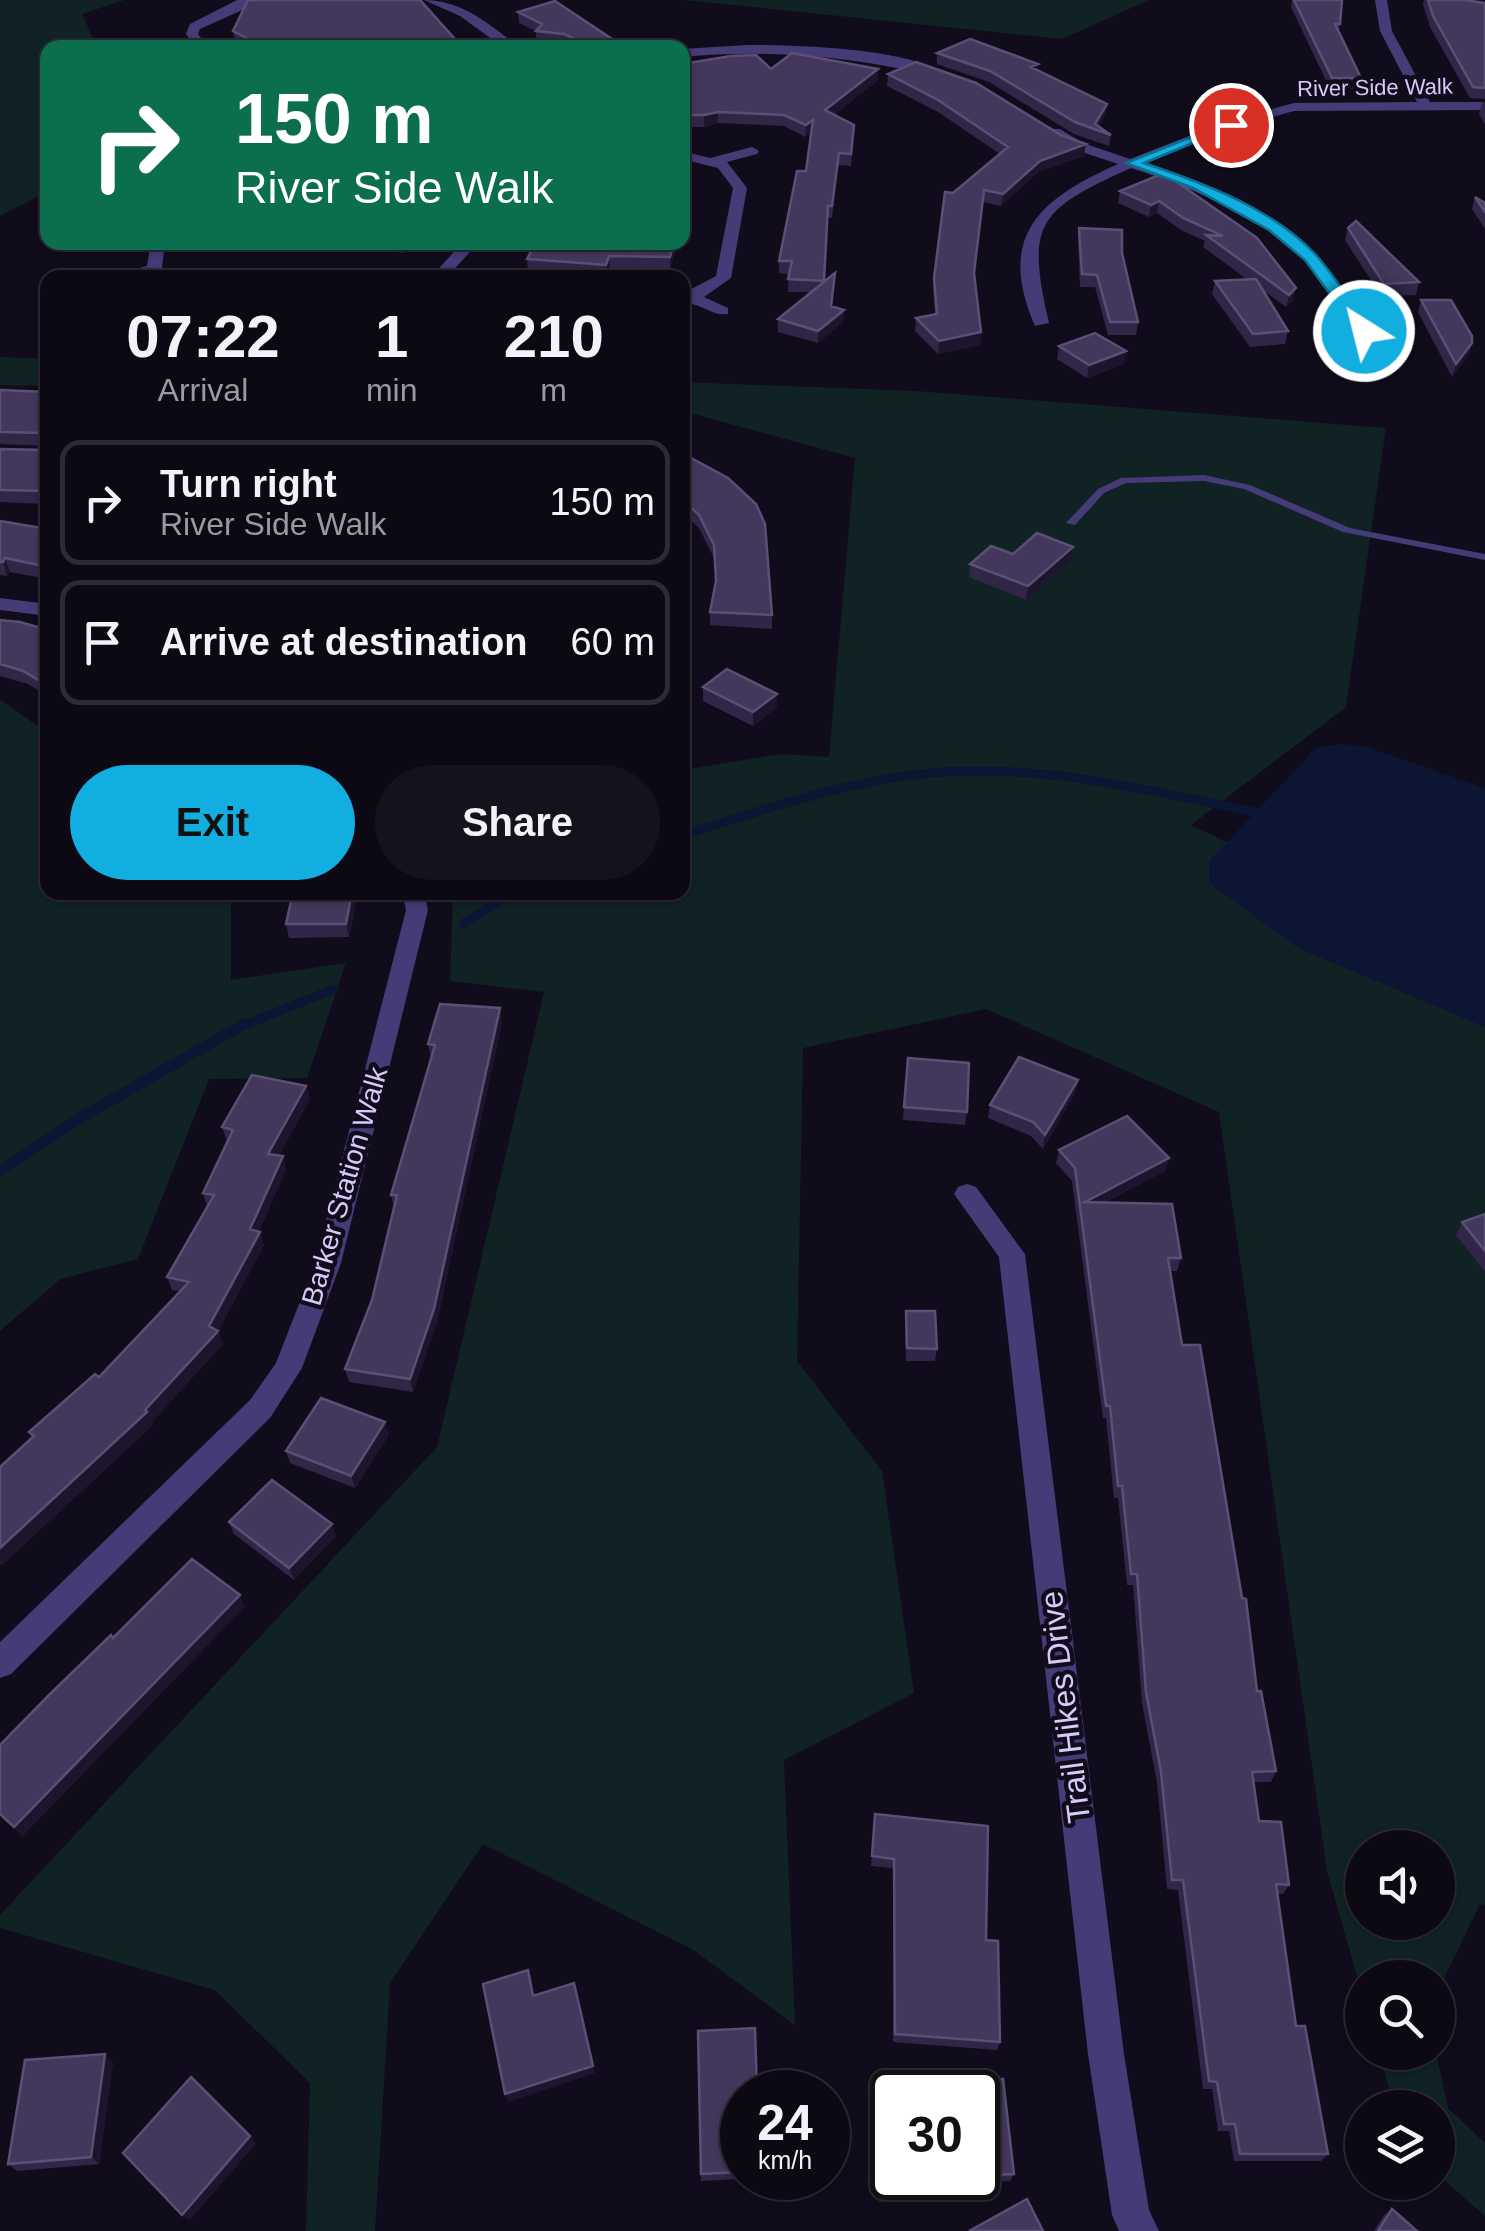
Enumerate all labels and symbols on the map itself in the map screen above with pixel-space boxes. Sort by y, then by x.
street label: River Side Walk [1297,74,1454,101]
pin [1189,83,1274,168]
position arrow [1312,279,1416,383]
street label: Barker Station Walk [296,1062,394,1309]
street label: Trail Hikes Drive [1033,1589,1097,1825]
speed limit sign: 30 [870,2070,1000,2200]

